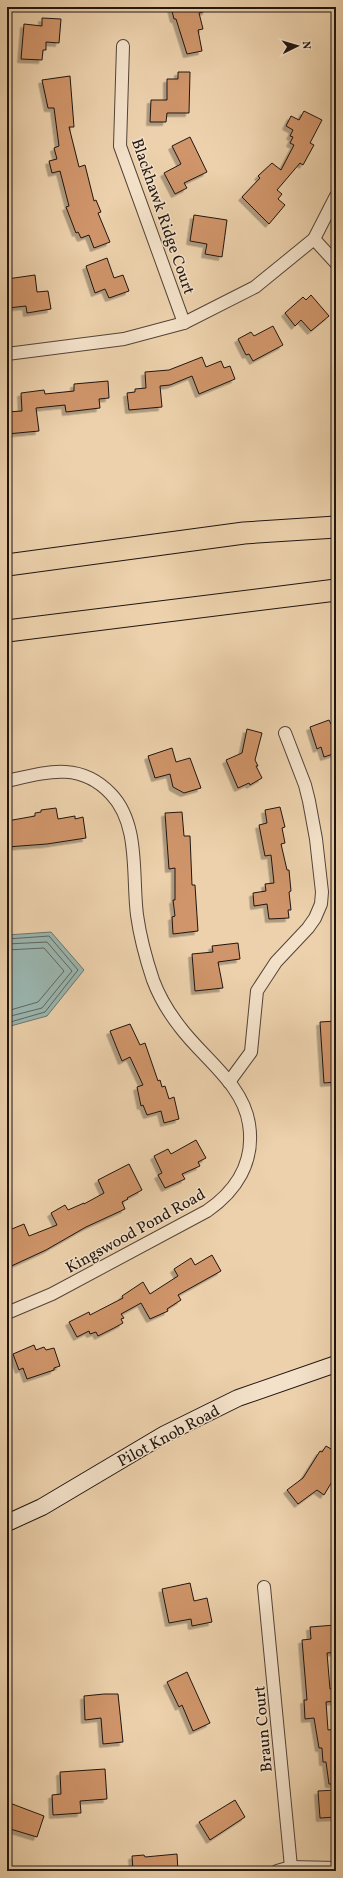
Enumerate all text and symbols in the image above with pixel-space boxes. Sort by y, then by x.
north arrow [277,26,317,66]
text: N [298,41,313,50]
street label: Blackhawk Ridge Court [125,136,199,298]
street label: Kingswood Pond Road [62,1184,210,1279]
street label: Pilot Knob Road [114,1401,224,1473]
street label: Braun Court [249,1684,279,1773]

